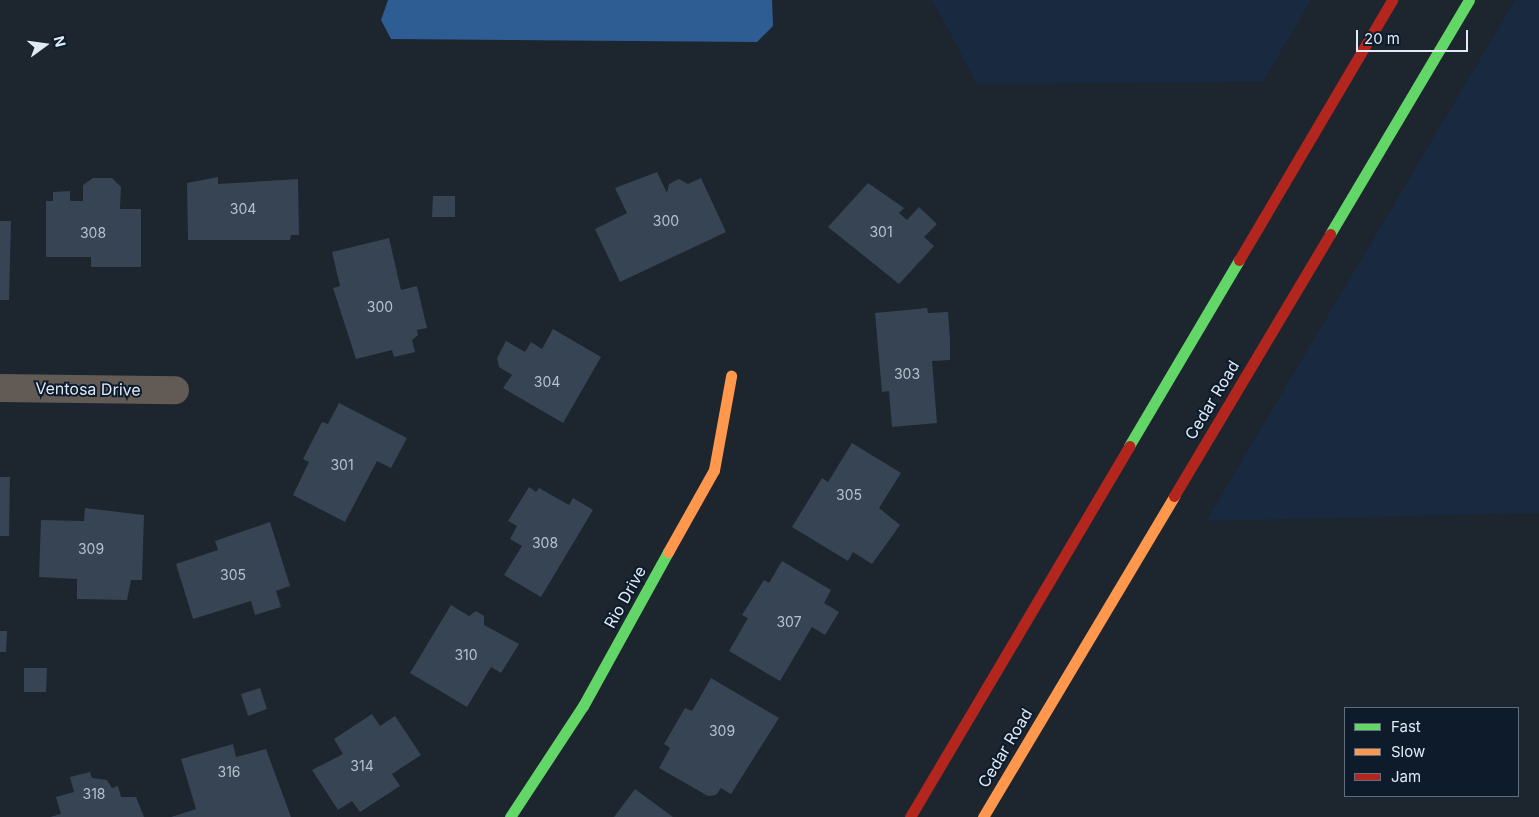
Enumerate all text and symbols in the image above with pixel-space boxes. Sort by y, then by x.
north arrow [20,20,70,70]
scale bar [1359,20,1472,52]
text: 20 m [1364,29,1400,48]
text: N [50,34,70,48]
house number: 304 [230,201,256,217]
house number: 300 [653,213,679,229]
house number: 301 [869,224,893,240]
house number: 308 [80,225,106,241]
house number: 300 [367,299,393,315]
street label: Cedar Road [1181,357,1243,443]
house number: 303 [894,366,920,382]
house number: 304 [534,374,560,390]
street label: Ventosa Drive [35,378,141,400]
house number: 301 [330,457,354,473]
house number: 305 [836,487,862,503]
house number: 308 [532,535,558,551]
house number: 309 [78,541,104,557]
street label: Rio Drive [600,563,650,631]
house number: 305 [220,567,246,583]
house number: 307 [776,614,802,630]
house number: 310 [454,647,478,663]
street label: Cedar Road [974,705,1036,791]
legend [1344,707,1519,797]
text: Fast [1391,717,1421,736]
house number: 309 [709,723,735,739]
text: Slow [1391,742,1425,761]
house number: 314 [350,758,374,774]
house number: 316 [217,764,241,780]
text: Jam [1391,767,1421,786]
house number: 318 [82,786,106,802]

